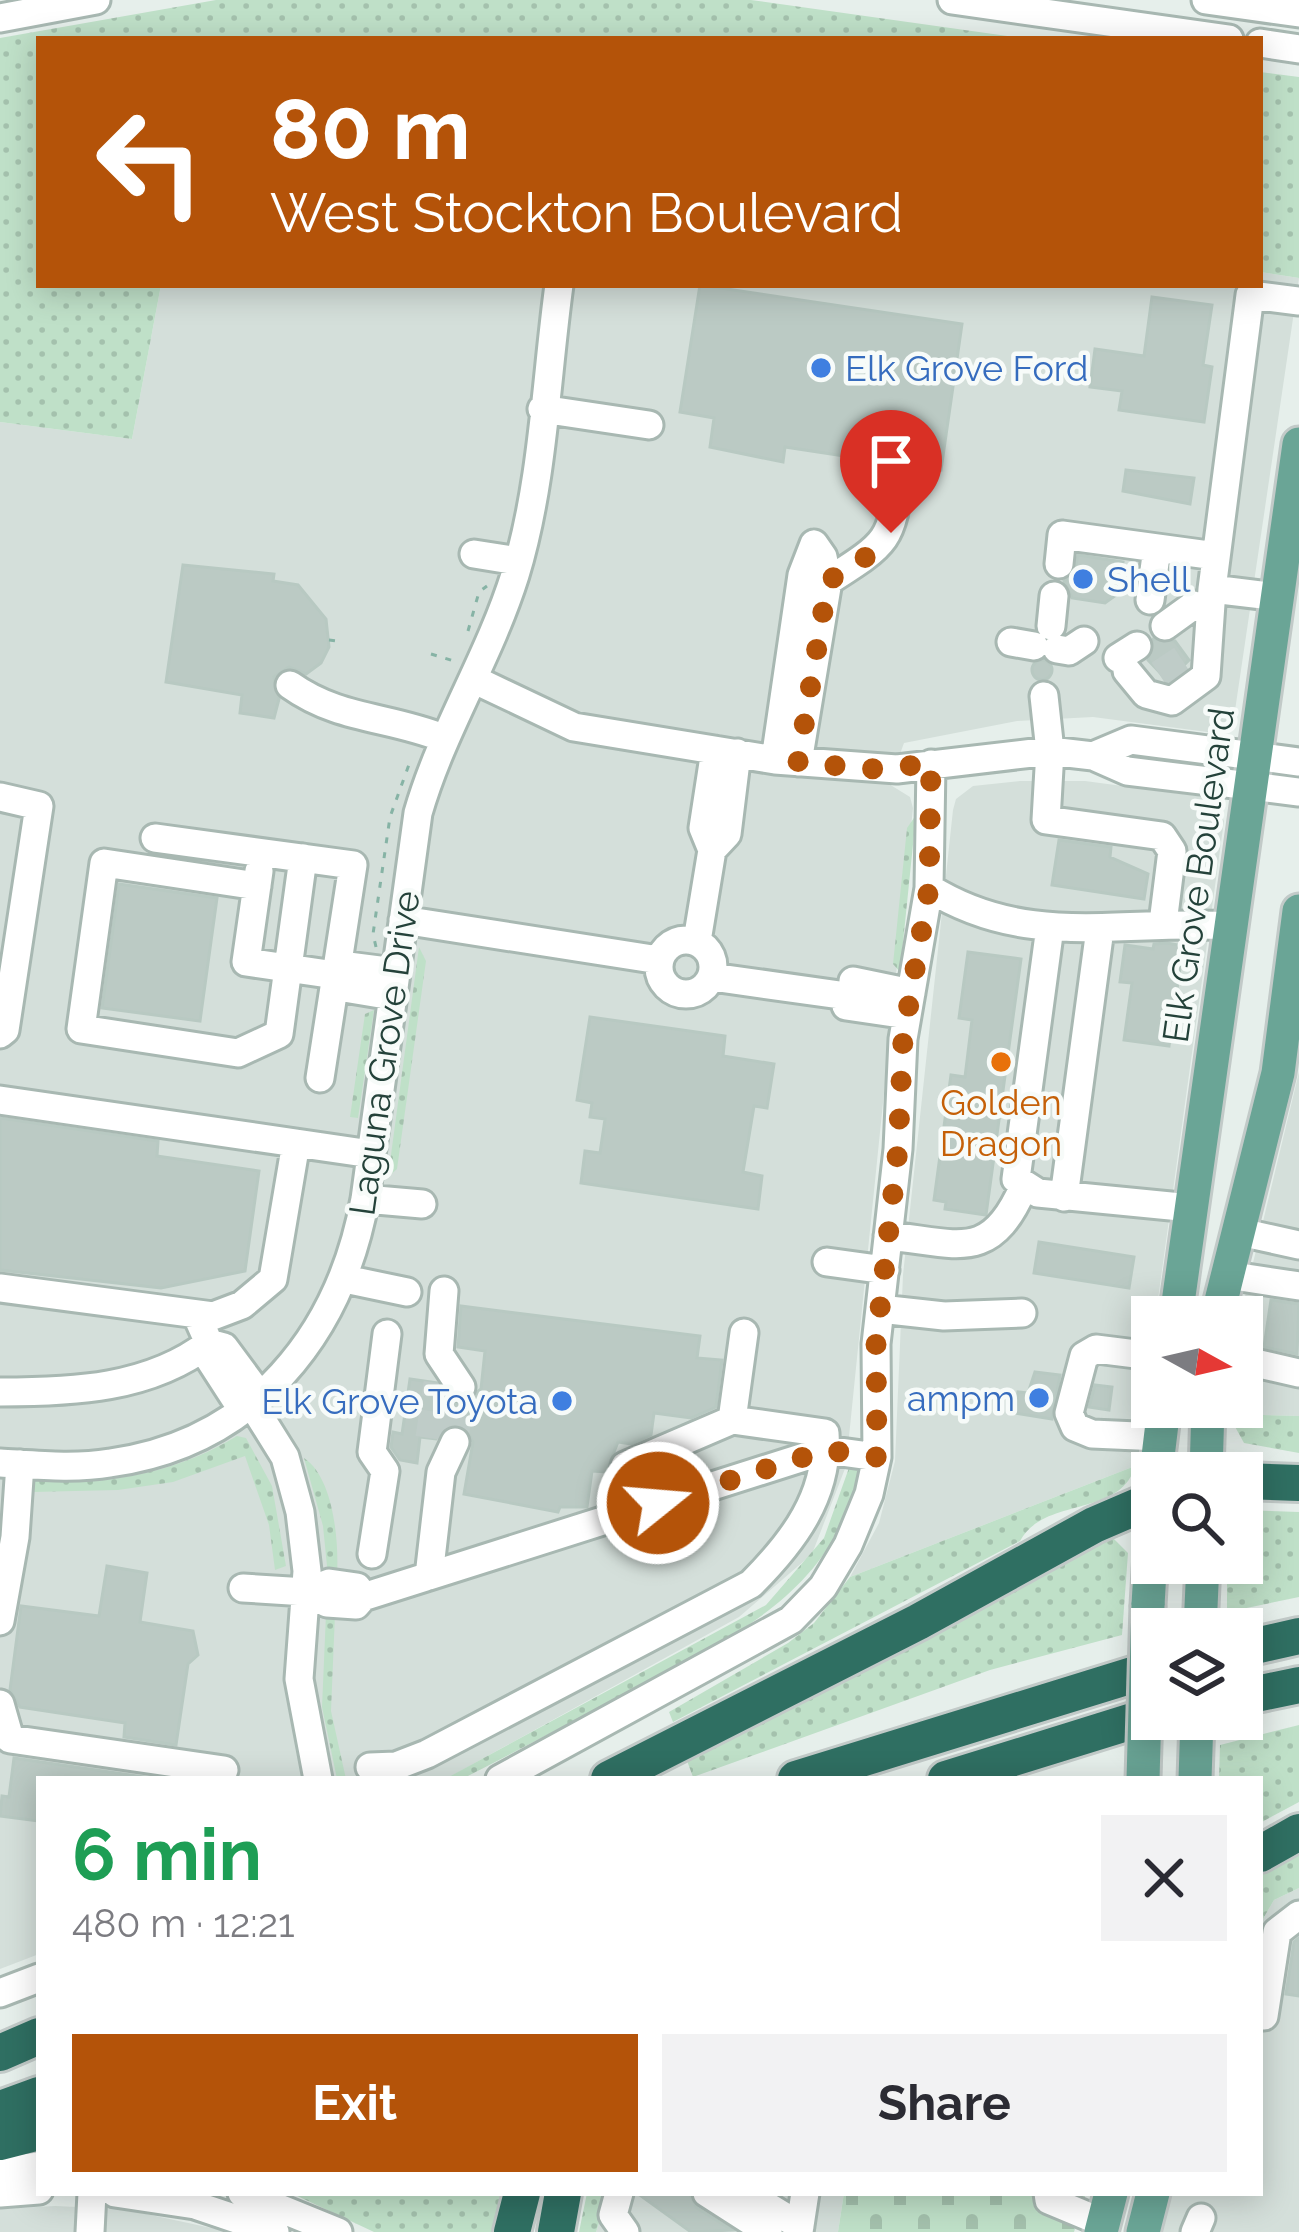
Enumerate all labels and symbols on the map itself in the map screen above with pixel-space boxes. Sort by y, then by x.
place label: Elk Grove Ford [845,347,1088,389]
marker: Elk Grove Ford [808,355,834,381]
pin [840,410,942,533]
place label: Shell [1107,558,1191,600]
marker: Shell [1070,566,1096,592]
street label: Elk Grove Boulevard [1154,705,1242,1045]
street label: Laguna Grove Drive [340,888,428,1218]
marker: Golden Dragon [988,1049,1014,1075]
place label: Golden Dragon [940,1081,1062,1164]
north arrow [1131,1296,1263,1428]
place label: ampm [907,1377,1015,1419]
place label: Elk Grove Toyota [261,1380,538,1422]
marker: ampm [1026,1385,1052,1411]
marker: Elk Grove Toyota [549,1388,575,1414]
position arrow [595,1440,721,1566]

